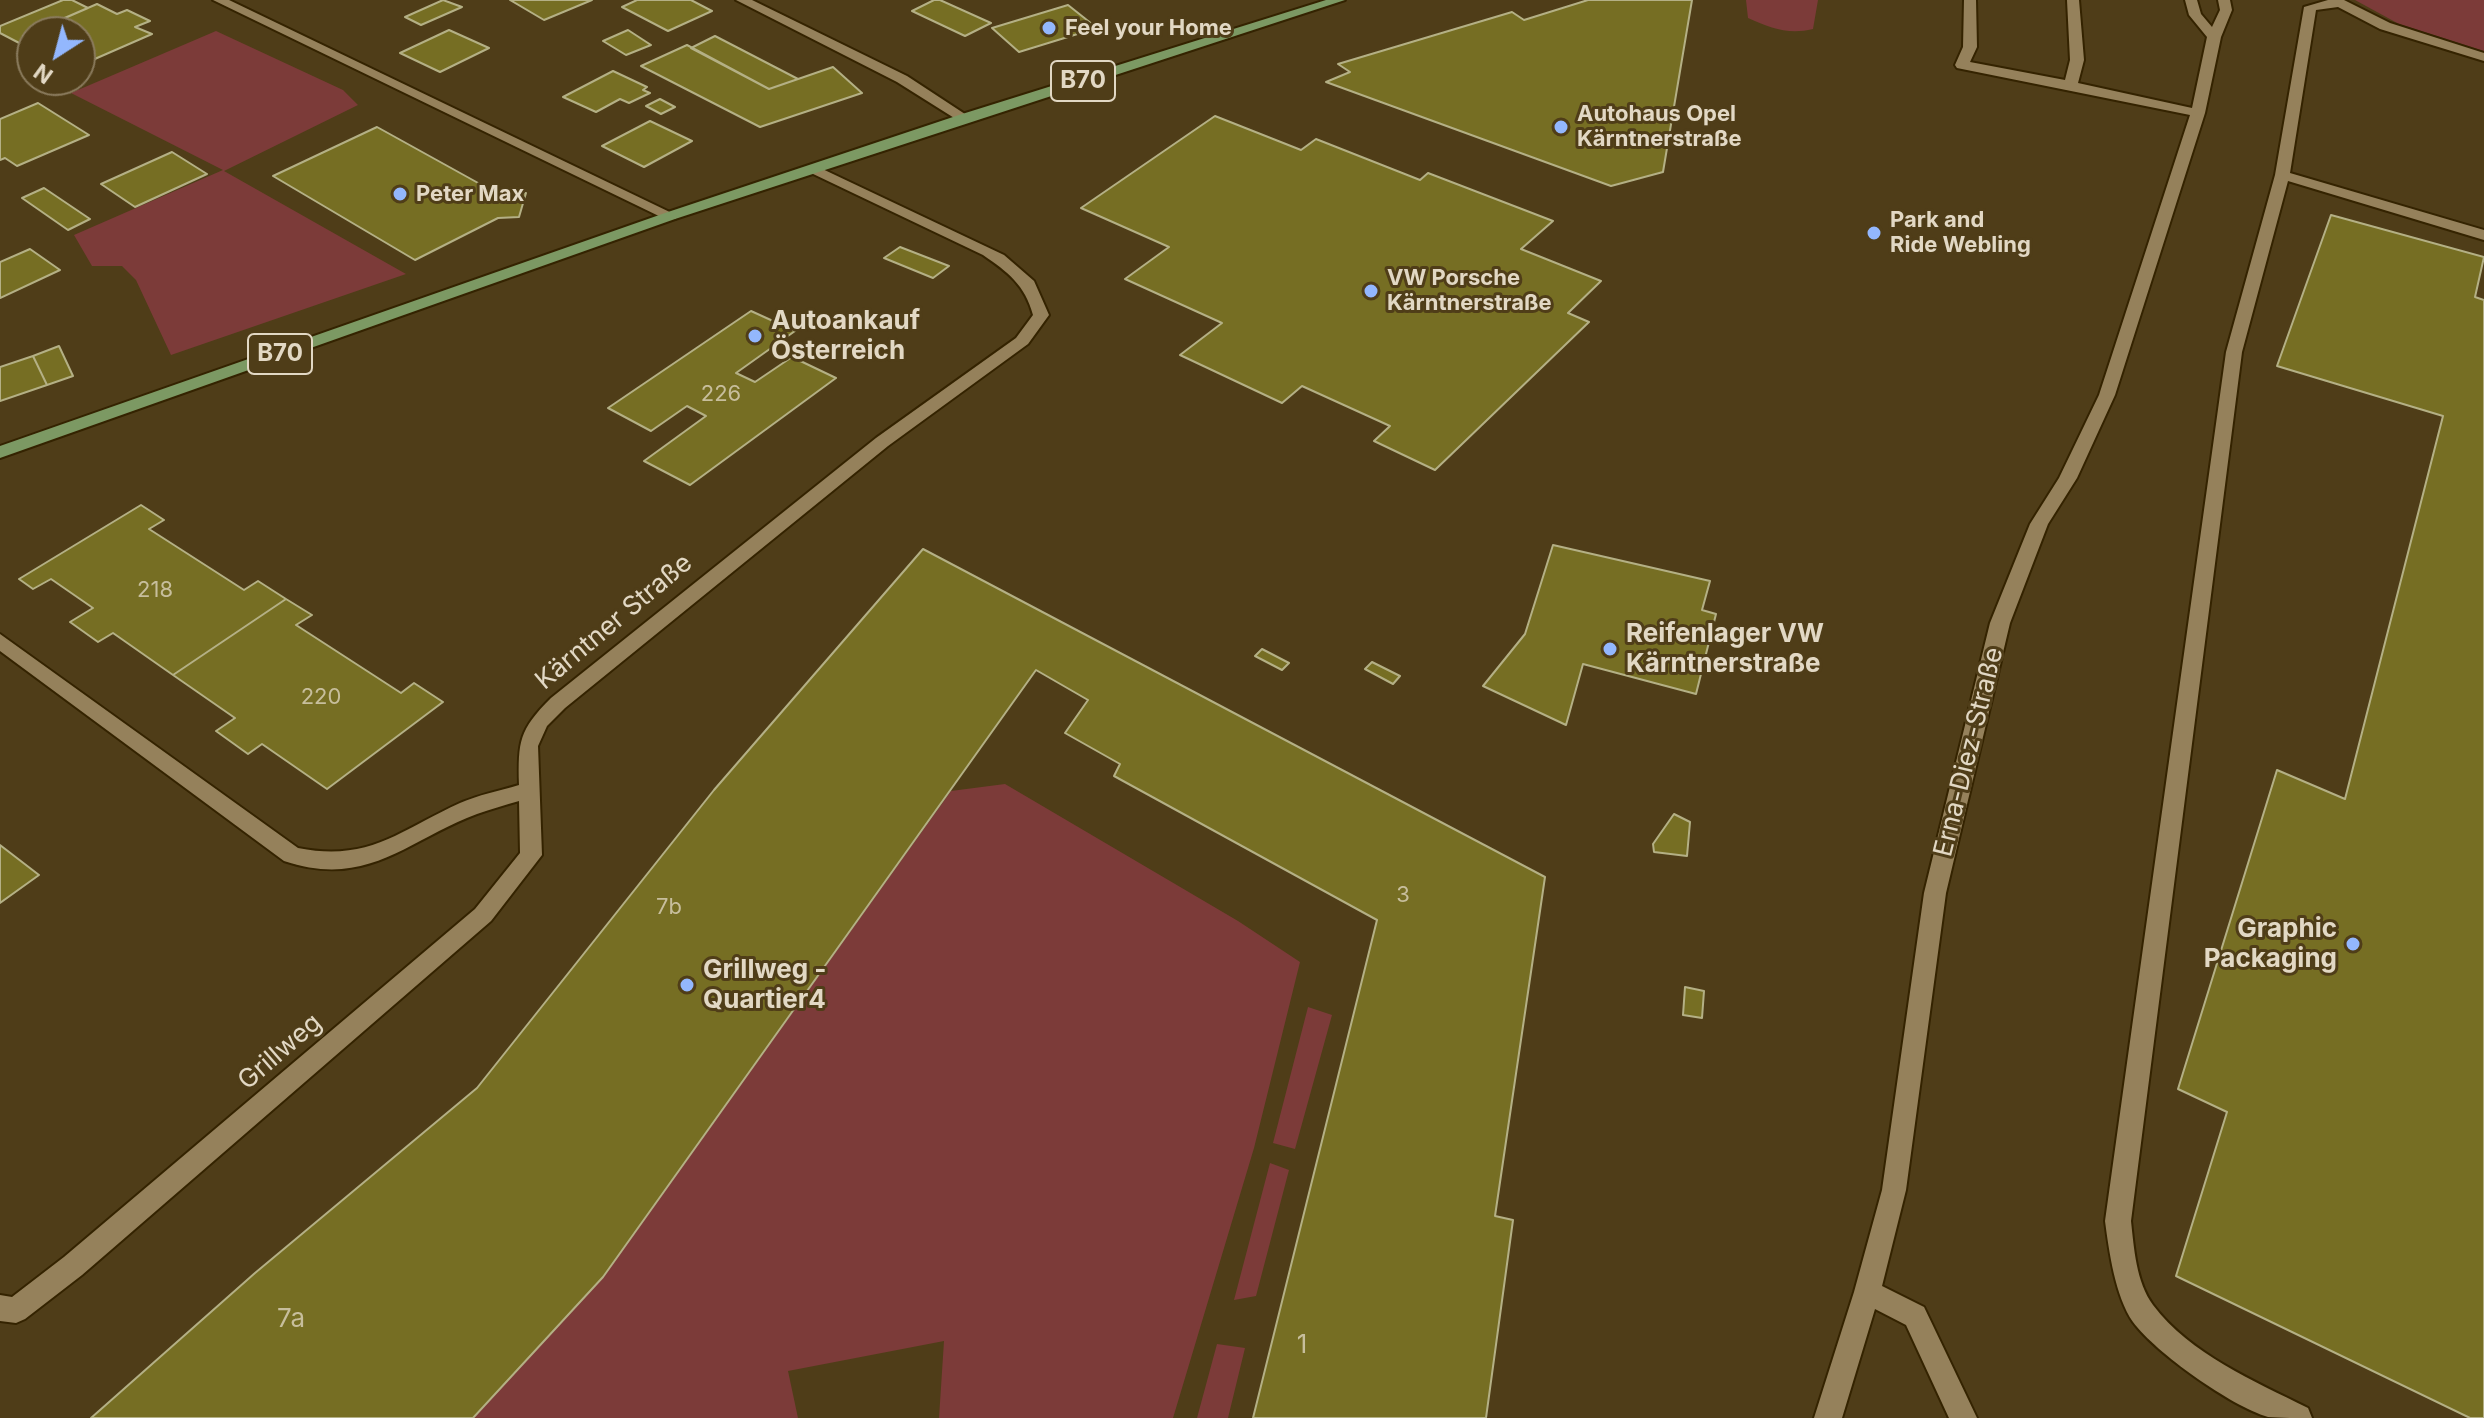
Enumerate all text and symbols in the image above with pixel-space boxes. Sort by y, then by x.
place label: Feel your Home [1065,15,1232,41]
north arrow [16,16,96,96]
marker: Feel your Home [1040,19,1058,37]
text: N [29,58,57,89]
road number: B70 [1051,61,1115,101]
place label: Autohaus Opel Kärntnerstraße [1577,101,1742,152]
marker: Autohaus Opel Kärntnerstraße [1552,118,1570,136]
place label: Peter Max [416,181,524,207]
marker: Peter Max [391,185,409,203]
place label: Park and Ride Webling [1890,207,2031,258]
marker: Park and Ride Webling [1865,224,1883,242]
place label: VW Porsche Kärntnerstraße [1387,265,1552,316]
marker: VW Porsche Kärntnerstraße [1362,282,1380,300]
place label: Autoankauf Österreich [771,305,920,366]
marker: Autoankauf Österreich [746,327,764,345]
road number: B70 [248,334,312,374]
house number: 226 [701,381,741,407]
street label: Kärntner Straße [529,548,699,696]
house number: 218 [137,577,173,603]
place label: Reifenlager VW Kärntnerstraße [1626,618,1824,680]
marker: Reifenlager VW Kärntnerstraße [1601,640,1619,658]
street label: Erna-Diez-Straße [1928,644,2010,860]
house number: 220 [301,684,341,710]
house number: 3 [1396,882,1410,908]
house number: 7b [656,894,682,920]
place label: Graphic Packaging [2204,913,2337,974]
marker: Graphic Packaging [2344,935,2362,953]
place label: Grillweg - Quartier4 [703,954,826,1016]
marker: Grillweg - Quartier4 [678,976,696,994]
street label: Grillweg [232,1007,328,1097]
house number: 7a [277,1303,305,1335]
house number: 1 [1297,1329,1307,1361]

